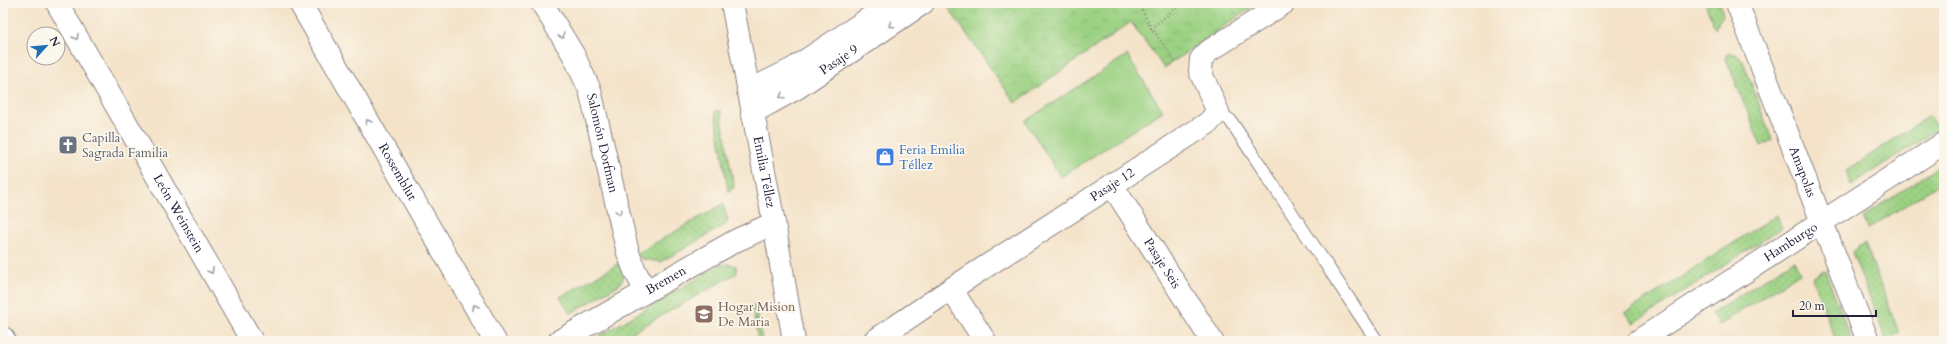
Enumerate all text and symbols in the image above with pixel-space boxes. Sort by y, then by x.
one-way arrow [888,20,895,27]
north arrow [26,26,66,66]
one-way arrow [558,32,565,39]
one-way arrow [72,33,79,40]
text: N [46,34,64,50]
street label: Pasaje 9 [816,40,862,79]
street label: Salomón Dorfman [582,91,623,195]
one-way arrow [779,92,786,99]
one-way arrow [366,119,373,126]
place label: Capilla Sagrada Familia [82,129,168,162]
church icon: Capilla Sagrada Familia [57,134,79,156]
street label: Emilia Téllez [749,135,780,209]
street label: Rossemblut [374,140,421,204]
place label: Feria Emilia Téllez [899,141,965,174]
street label: Amapolas [1784,144,1820,200]
shop icon: Feria Emilia Téllez [874,146,896,168]
street label: Pasaje 12 [1087,164,1138,206]
street label: León Weinstein [149,171,209,257]
one-way arrow [614,209,622,215]
street label: Hamburgo [1760,218,1821,266]
street label: Pasaje Seis [1139,235,1185,292]
street label: Bremen [642,261,690,299]
one-way arrow [207,267,214,274]
scale bar [1793,292,1876,318]
place label: Hogar Mision De Maria [718,298,796,331]
text: 20 m [1799,298,1826,314]
school or university icon: Hogar Mision De Maria [693,303,715,325]
one-way arrow [473,304,480,311]

